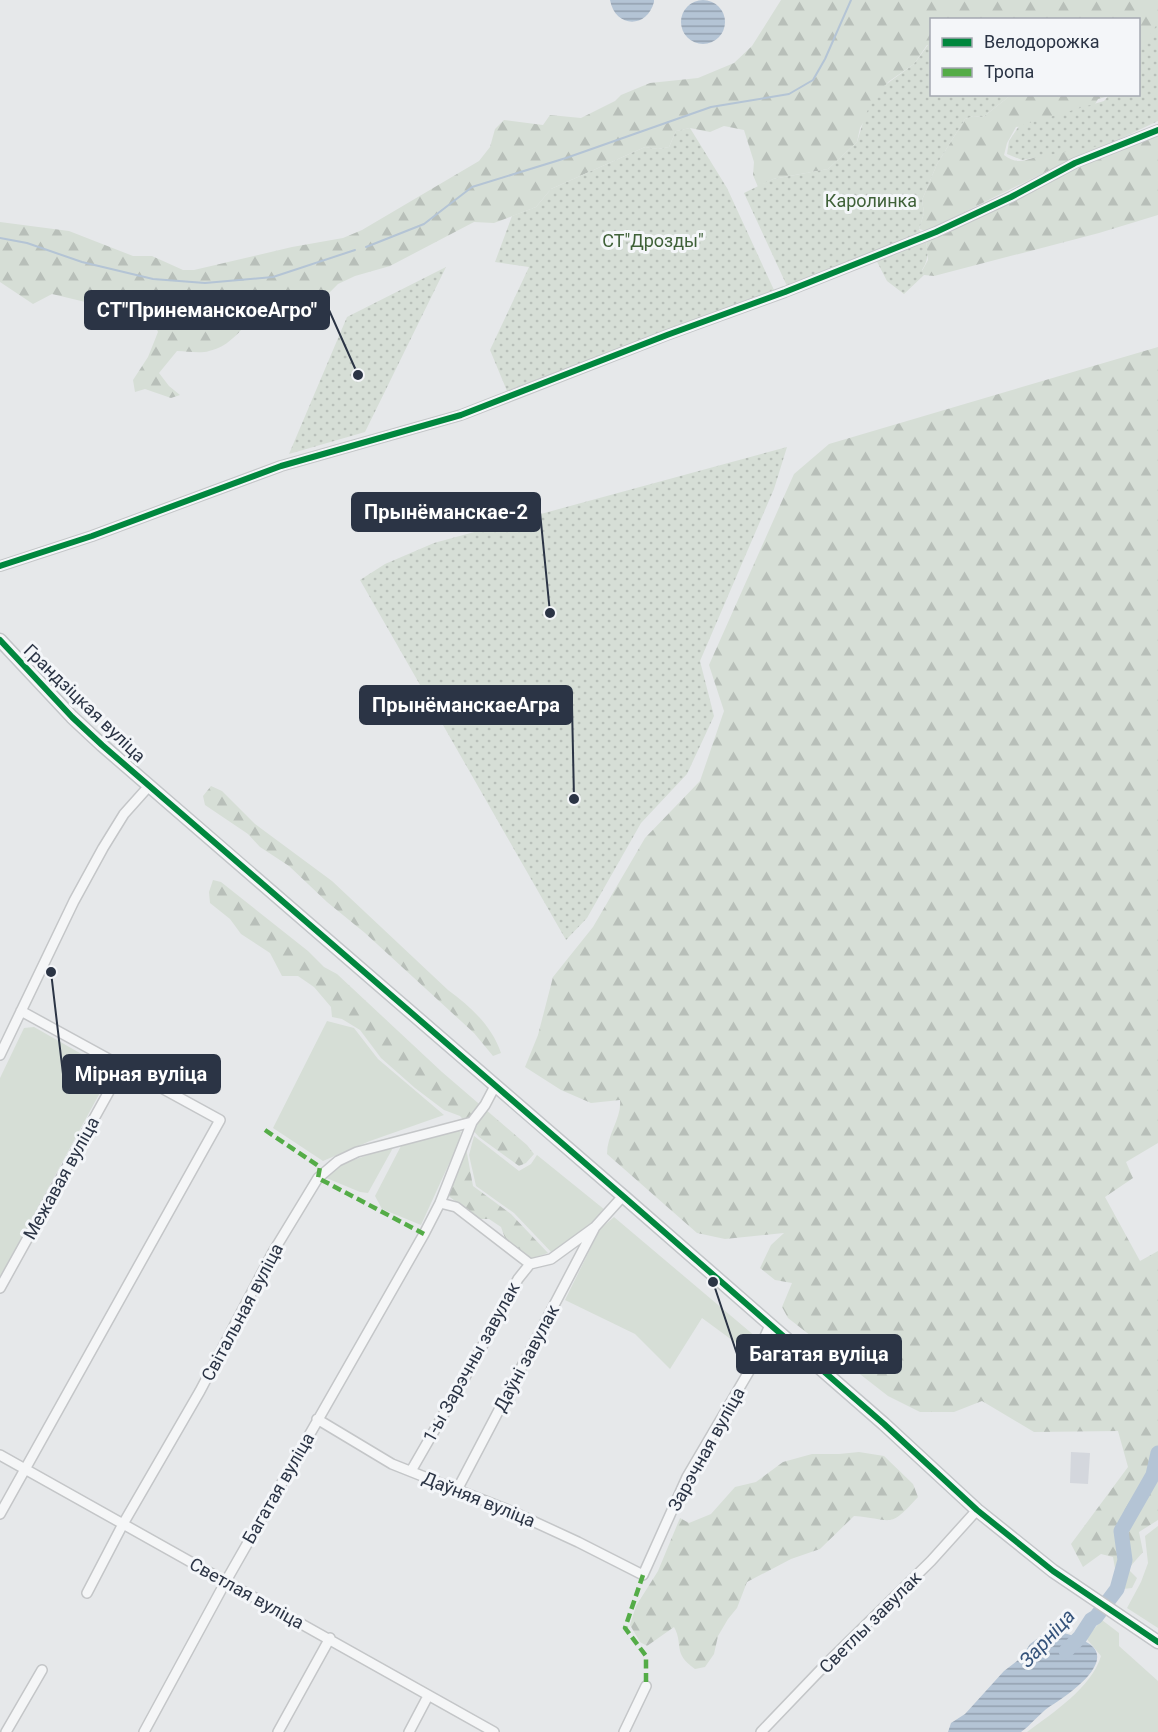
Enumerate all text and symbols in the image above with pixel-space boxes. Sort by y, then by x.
legend [930,18,1140,96]
text: Велодорожка [984,31,1099,52]
text: Тропа [984,61,1034,82]
park label: Каролинка [825,190,917,211]
park label: СТ"Дрозды" [602,230,704,251]
callout: СТ"ПринеманскоеАгро" [85,291,329,329]
text: СТ"ПринеманскоеАгро" [97,298,317,322]
callout: Прынёманскае-2 [352,493,540,531]
text: Прынёманскае-2 [364,500,528,524]
street label: Грандзіцкая вуліца [20,640,150,766]
callout: ПрынёманскаеАгра [360,686,572,724]
text: ПрынёманскаеАгра [372,693,560,717]
callout: Мірная вуліца [63,1055,220,1093]
text: Мірная вуліца [75,1062,208,1086]
street label: Межавая вуліца [19,1113,103,1243]
street label: Світальная вуліца [197,1240,287,1384]
street label: 1-ы Зарэчны завулак [418,1278,524,1446]
street label: Даўні завулак [489,1301,563,1415]
callout: Багатая вуліца [737,1335,901,1373]
text: Багатая вуліца [749,1342,889,1366]
street label: Зарэчная вуліца [663,1383,749,1515]
street label: Багатая вуліца [238,1429,318,1547]
street label: Даўняя вуліца [419,1467,539,1531]
street label: Светлая вуліца [186,1553,308,1633]
street label: Светлы завулак [815,1566,926,1677]
water label: Зарніца [1014,1604,1080,1672]

